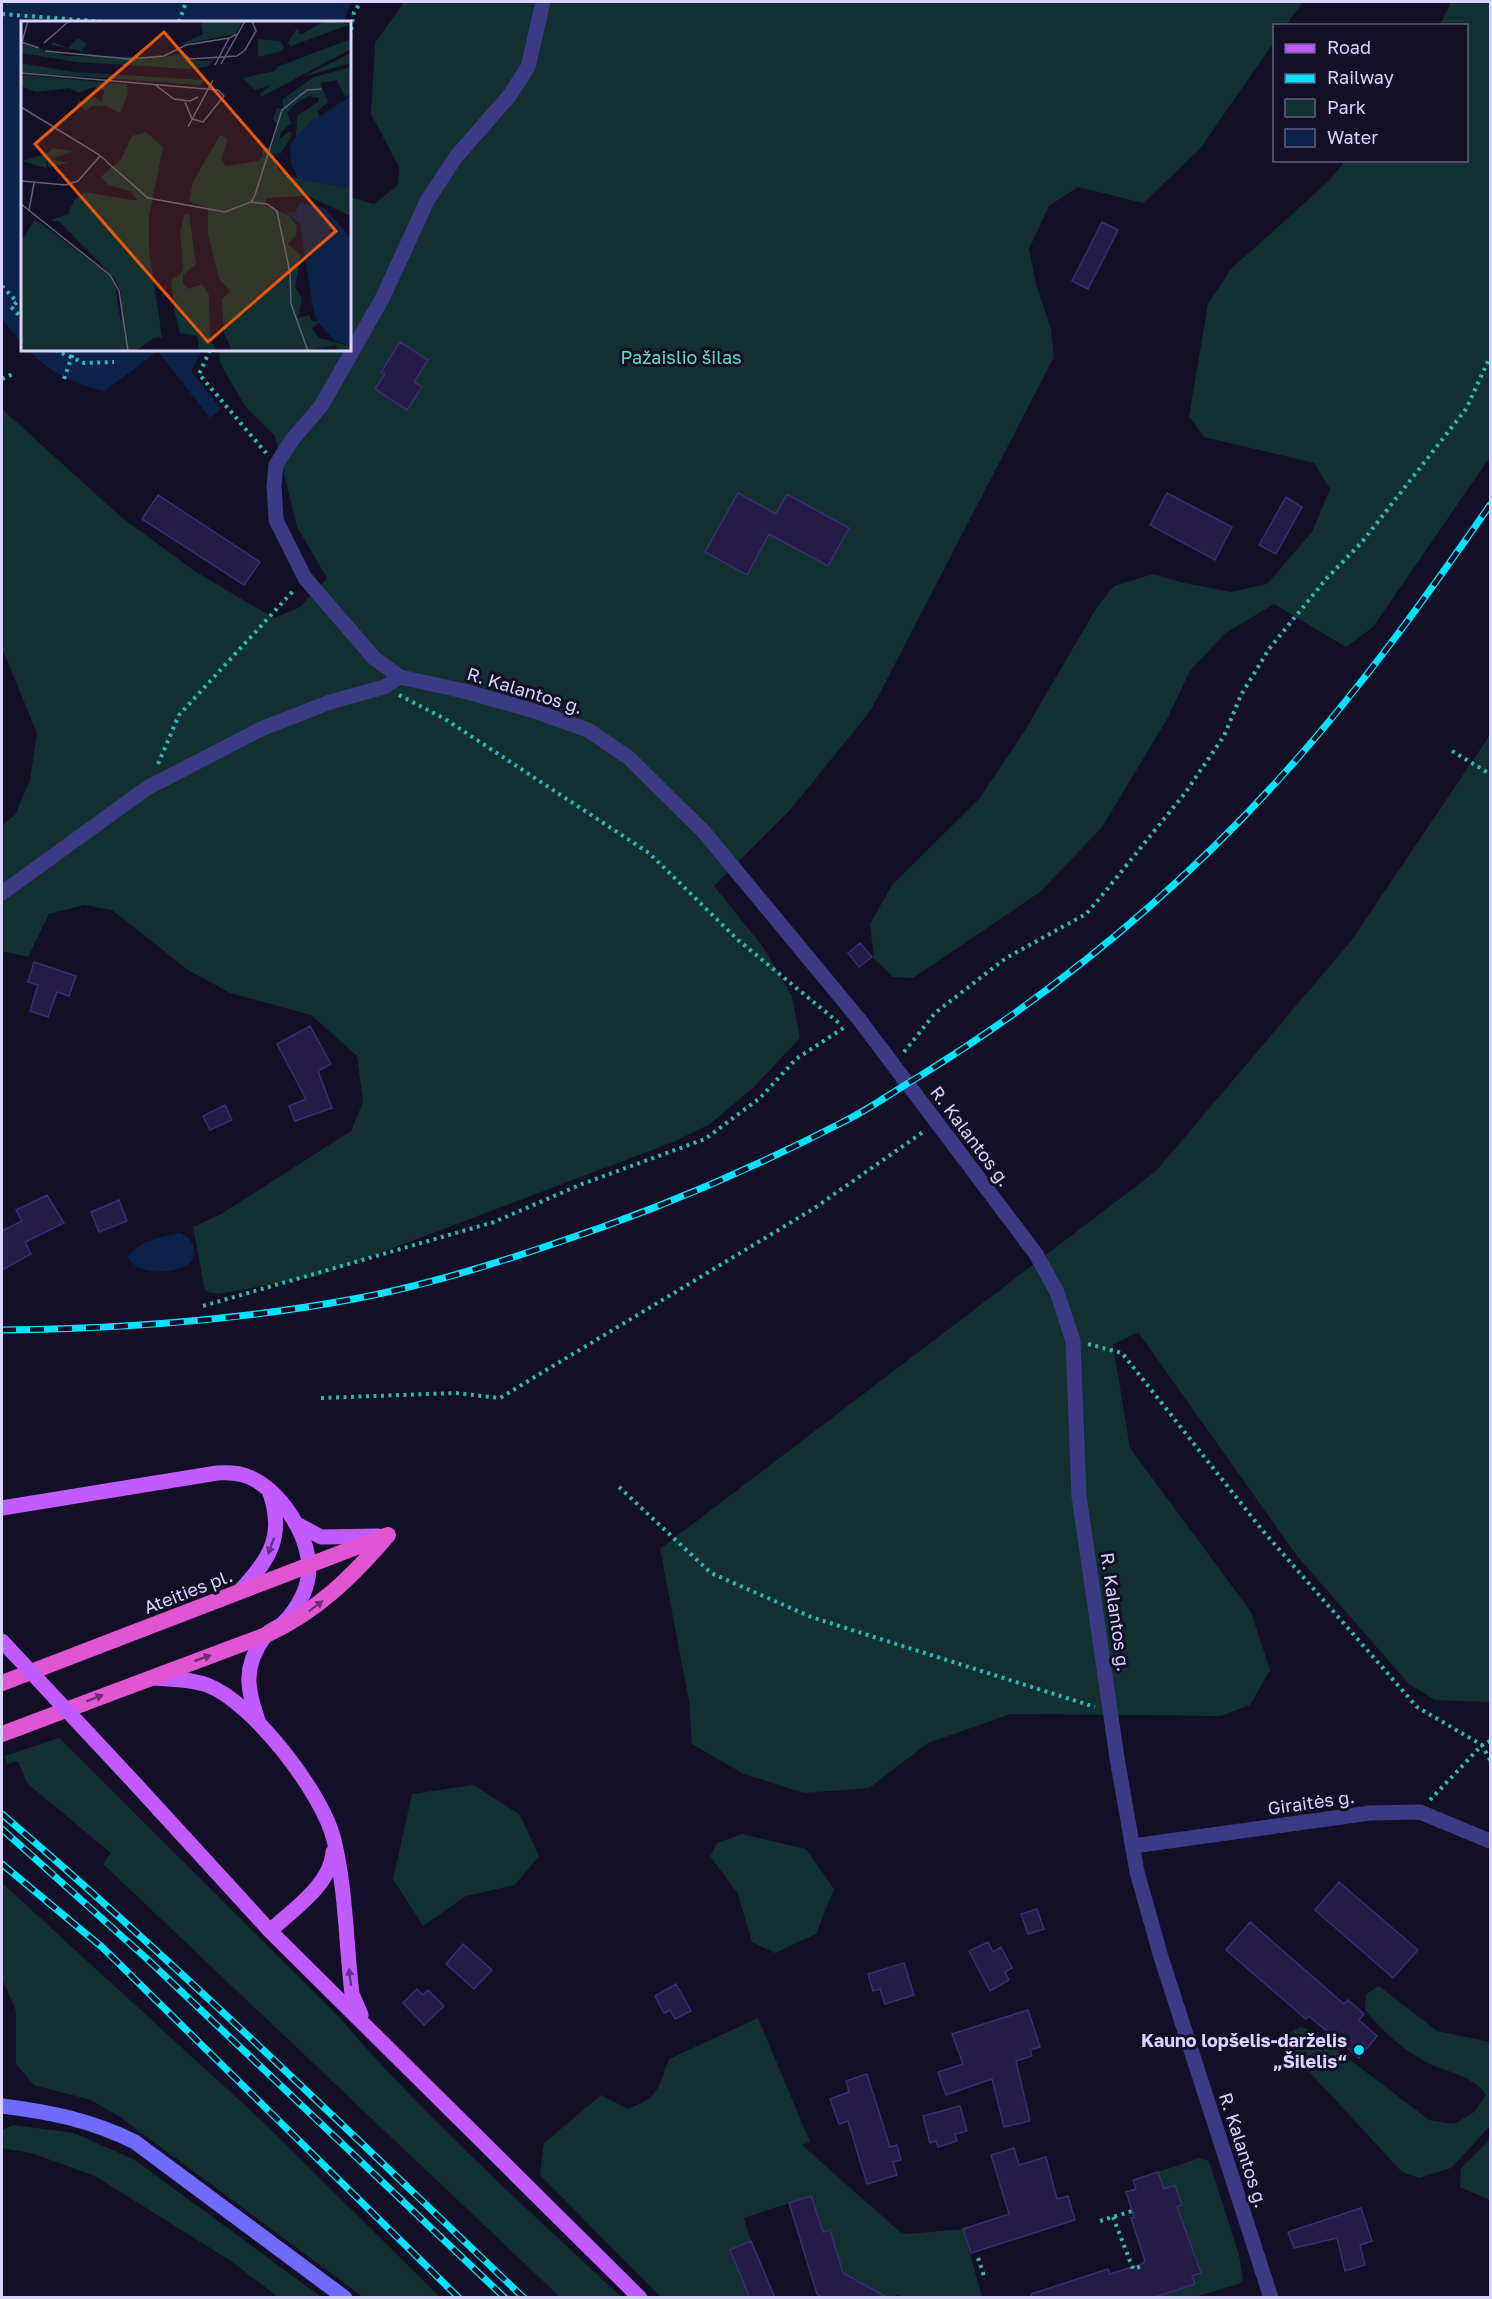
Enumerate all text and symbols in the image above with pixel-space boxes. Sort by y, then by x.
inset map [21,21,351,351]
legend [1273,24,1468,162]
text: Road [1327,36,1371,58]
text: Railway [1327,66,1394,88]
text: Park [1327,96,1366,118]
text: Water [1327,126,1378,148]
park label: Pažaislio šilas [620,346,742,368]
street label: R. Kalantos g. [464,662,586,718]
street label: R. Kalantos g. [926,1082,1016,1190]
one-way arrow [266,1537,276,1555]
street label: R. Kalantos g. [1097,1551,1135,1673]
street label: Ateities pl. [140,1564,236,1618]
one-way arrow [308,1600,324,1612]
one-way arrow [194,1652,212,1662]
one-way arrow [87,1693,105,1703]
street label: Giraitės g. [1266,1785,1356,1819]
one-way arrow [345,1967,355,1986]
place label: Kauno lopšelis-darželis „Šilelis“ [1141,2029,1347,2072]
marker: Kauno lopšelis-darželis „Šilelis“ [1352,2043,1366,2057]
street label: R. Kalantos g. [1215,2090,1273,2210]

